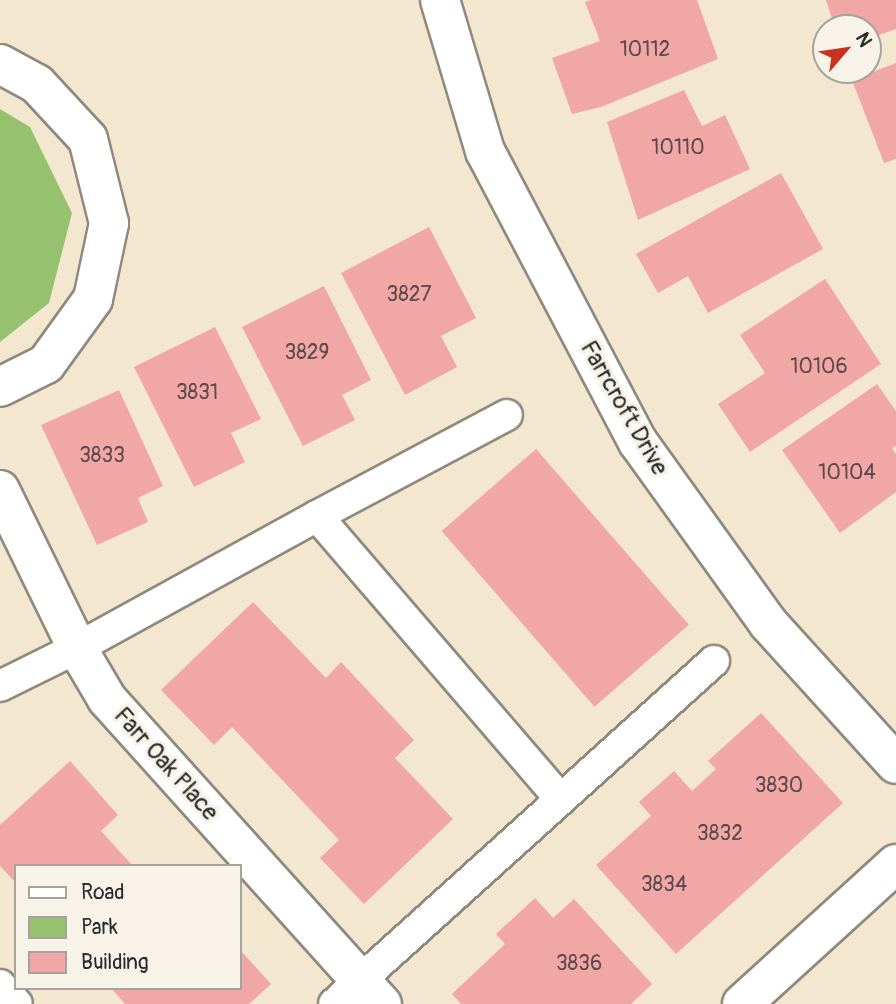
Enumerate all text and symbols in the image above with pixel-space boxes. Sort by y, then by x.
north arrow [812,14,882,84]
text: N [850,28,877,51]
house number: 10112 [620,37,670,63]
house number: 10110 [651,135,705,161]
house number: 3827 [386,282,432,308]
street label: Farrcroft Drive [574,336,674,480]
house number: 3829 [285,340,329,366]
house number: 10106 [790,354,848,380]
house number: 3831 [176,380,218,406]
house number: 3833 [79,443,125,469]
house number: 10104 [818,460,876,486]
street label: Farr Oak Place [108,702,224,826]
house number: 3830 [755,773,803,799]
house number: 3832 [697,821,743,847]
legend [14,864,242,990]
house number: 3834 [641,872,687,898]
text: Road [81,879,125,906]
text: Park [81,914,118,941]
text: Building [81,949,148,976]
house number: 3836 [556,951,602,977]

